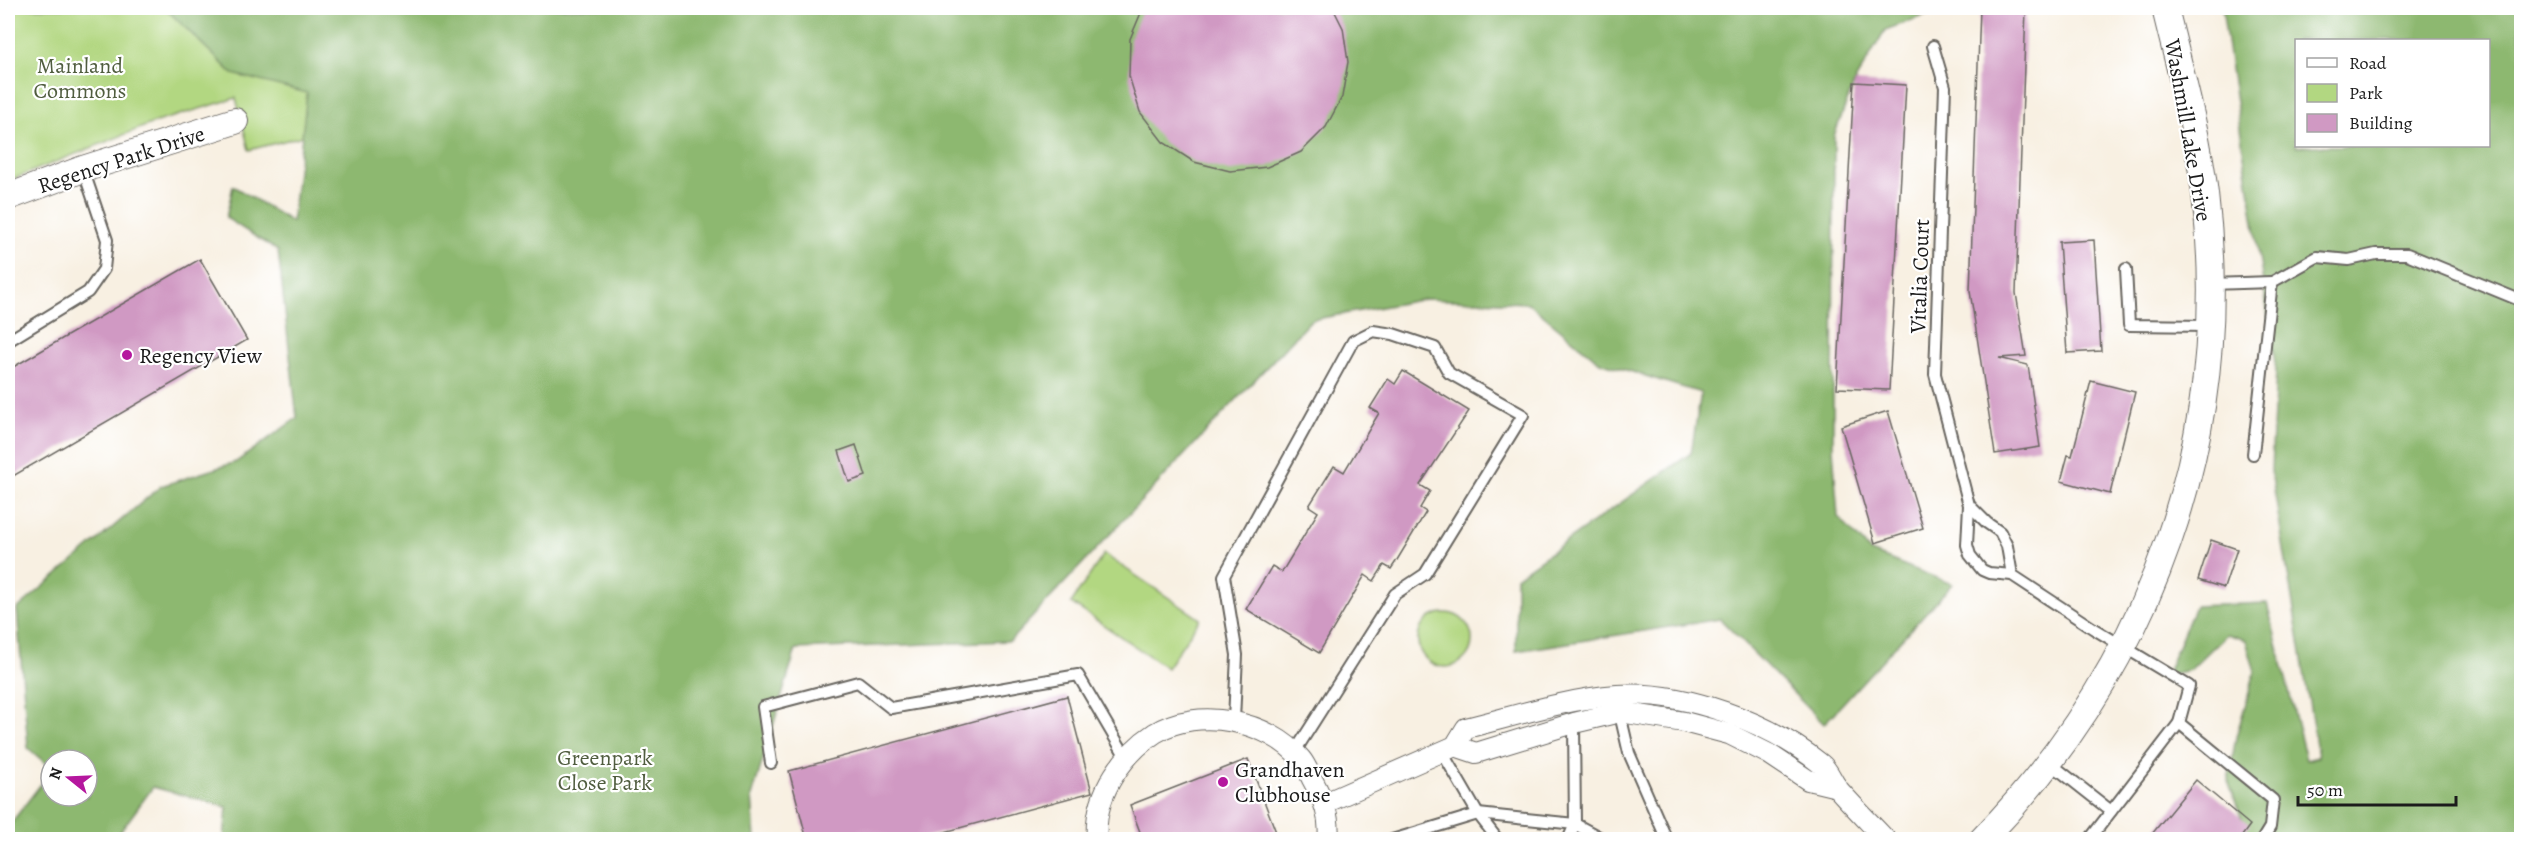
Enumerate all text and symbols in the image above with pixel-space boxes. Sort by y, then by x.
street label: Washmill Lake Drive [2157,36,2219,224]
legend [2295,39,2490,147]
park label: Mainland Commons [34,51,126,106]
text: Road [2349,51,2387,75]
text: Park [2349,81,2383,105]
text: Building [2349,111,2413,135]
street label: Regency Park Drive [34,119,209,201]
street label: Vitalia Court [1903,218,1937,335]
place label: Regency View [139,341,262,371]
marker: Regency View [120,348,134,362]
park label: Greenpark Close Park [557,743,653,798]
north arrow [39,748,99,808]
place label: Grandhaven Clubhouse [1235,755,1345,810]
text: N [43,764,68,783]
scale bar [2298,769,2456,807]
marker: Grandhaven Clubhouse [1216,775,1230,789]
text: 50 m [2307,778,2343,802]

